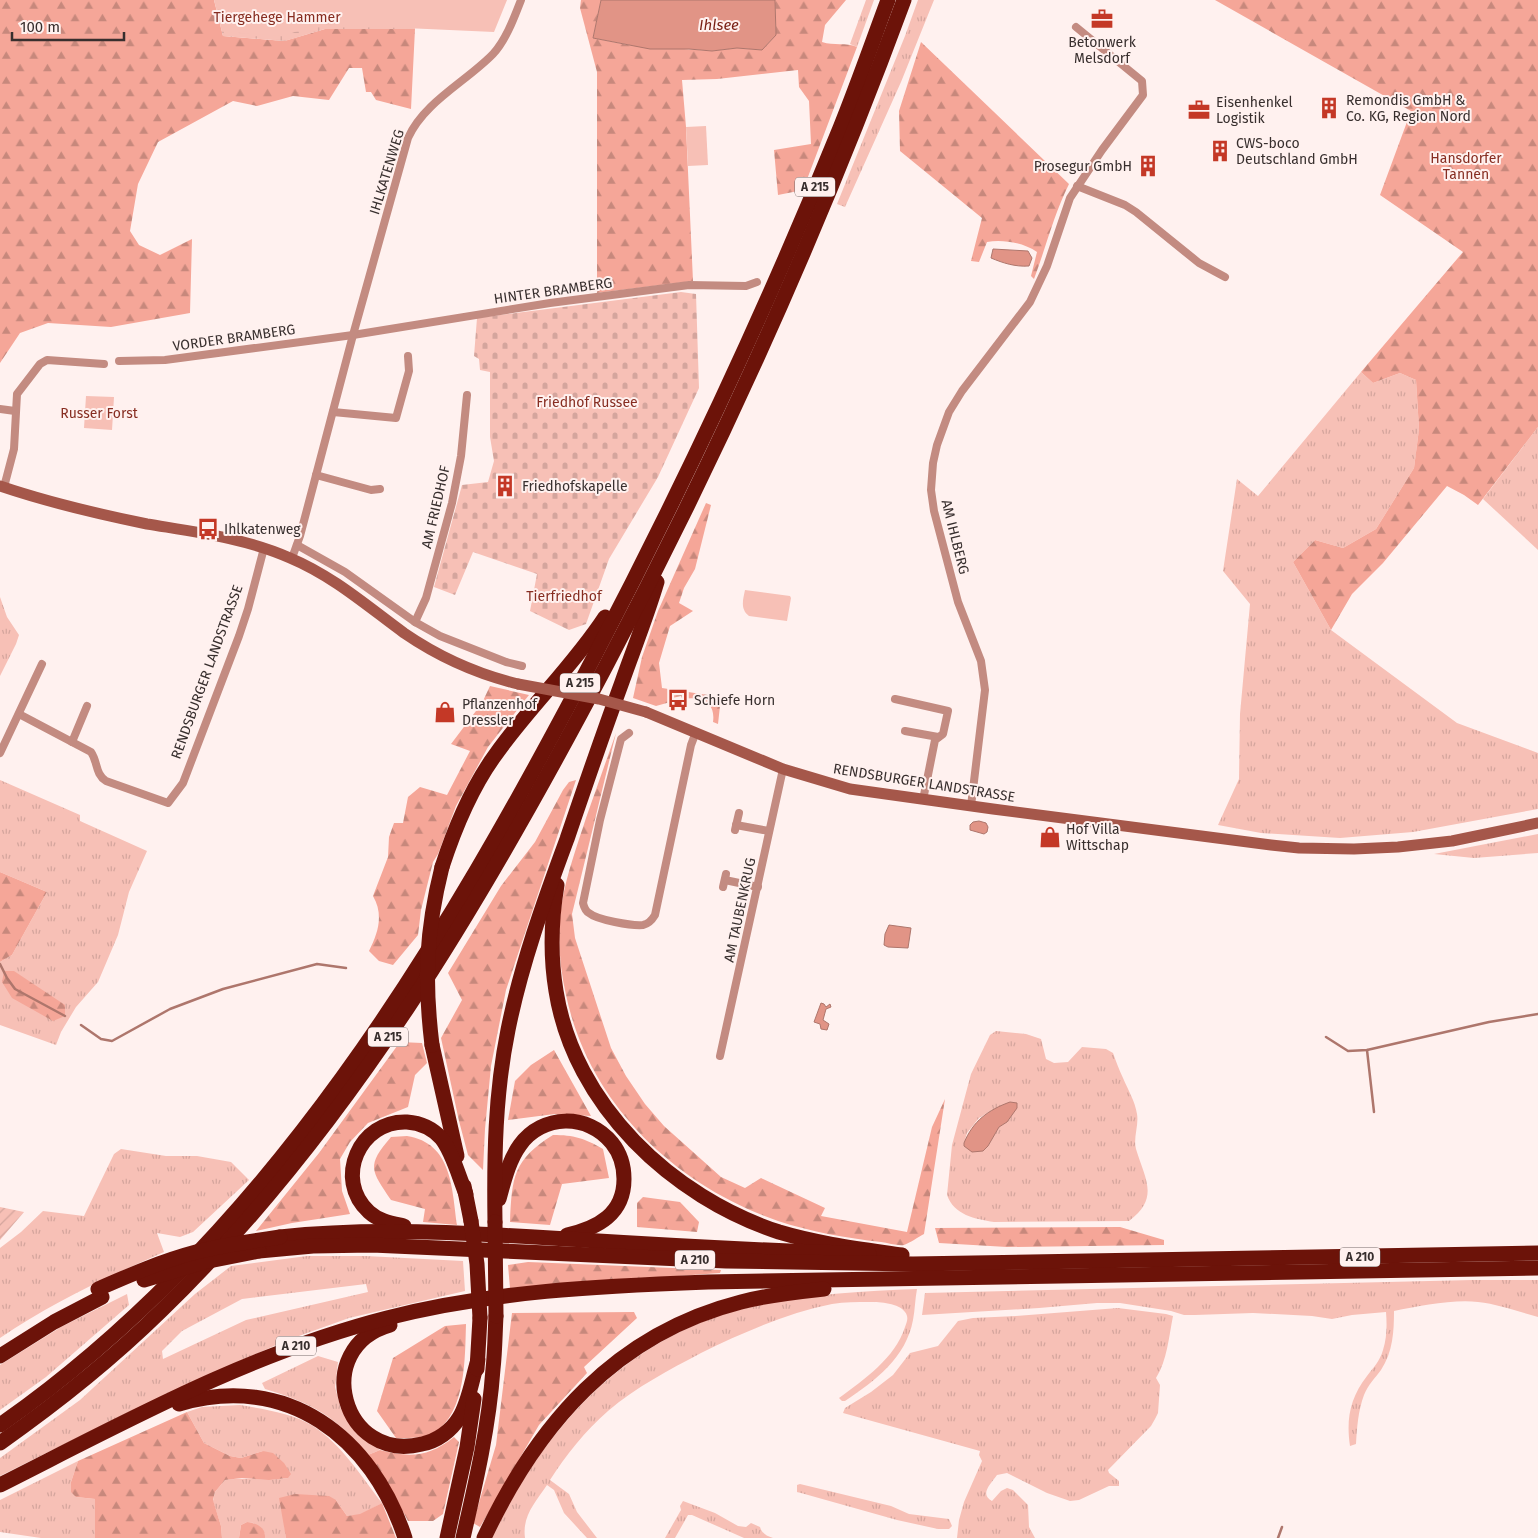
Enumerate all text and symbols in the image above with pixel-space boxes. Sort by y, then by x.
office icon: Betonwerk Melsdorf [1089,6,1115,32]
park label: Tiergehege Hammer [213,9,341,26]
scale bar [12,10,125,42]
water label: Ihlsee [699,16,739,34]
text: 100 m [20,18,60,36]
place label: Betonwerk Melsdorf [1068,34,1137,67]
place label: Remondis GmbH & Co. KG, Region Nord [1346,92,1471,125]
place label: Eisenhenkel Logistik [1216,94,1293,127]
building icon: Remondis GmbH & Co. KG, Region Nord [1316,95,1342,121]
office icon: Eisenhenkel Logistik [1186,97,1212,123]
street label: IHLKATENWEG [366,127,408,217]
place label: CWS-boco Deutschland GmbH [1236,135,1358,168]
building icon: CWS-boco Deutschland GmbH [1207,138,1233,164]
park label: Hansdorfer Tannen [1430,150,1502,183]
building icon: Prosegur GmbH [1135,153,1161,179]
place label: Prosegur GmbH [1034,158,1132,175]
road number: A 215 [795,178,835,196]
street label: HINTER BRAMBERG [493,274,613,308]
street label: VORDER BRAMBERG [172,321,296,355]
park label: Friedhof Russee [536,394,638,411]
park label: Russer Forst [60,405,139,422]
street label: AM FRIEDHOF [418,464,454,550]
building icon: Friedhofskapelle [492,473,518,499]
place label: Friedhofskapelle [522,478,628,495]
street label: AM IHLBERG [938,498,972,576]
bus stop icon: Ihlkatenweg [195,516,221,542]
place label: Ihlkatenweg [224,521,301,538]
street label: RENDSBURGER LANDSTRASSE [168,583,246,761]
park label: Tierfriedhof [526,588,603,605]
road number: A 215 [560,674,600,692]
bus stop icon: Schiefe Horn [665,687,691,713]
place label: Schiefe Horn [694,692,775,709]
place label: Pflanzenhof Dressler [462,696,538,729]
shop icon: Pflanzenhof Dressler [432,699,458,725]
street label: RENDSBURGER LANDSTRASSE [832,760,1016,806]
place label: Hof Villa Wittschap [1066,821,1129,854]
shop icon: Hof Villa Wittschap [1037,824,1063,850]
street label: AM TAUBENKRUG [721,856,759,964]
road number: A 215 [368,1028,408,1046]
road number: A 210 [1340,1248,1380,1266]
road number: A 210 [675,1250,715,1270]
road number: A 210 [276,1336,316,1355]

